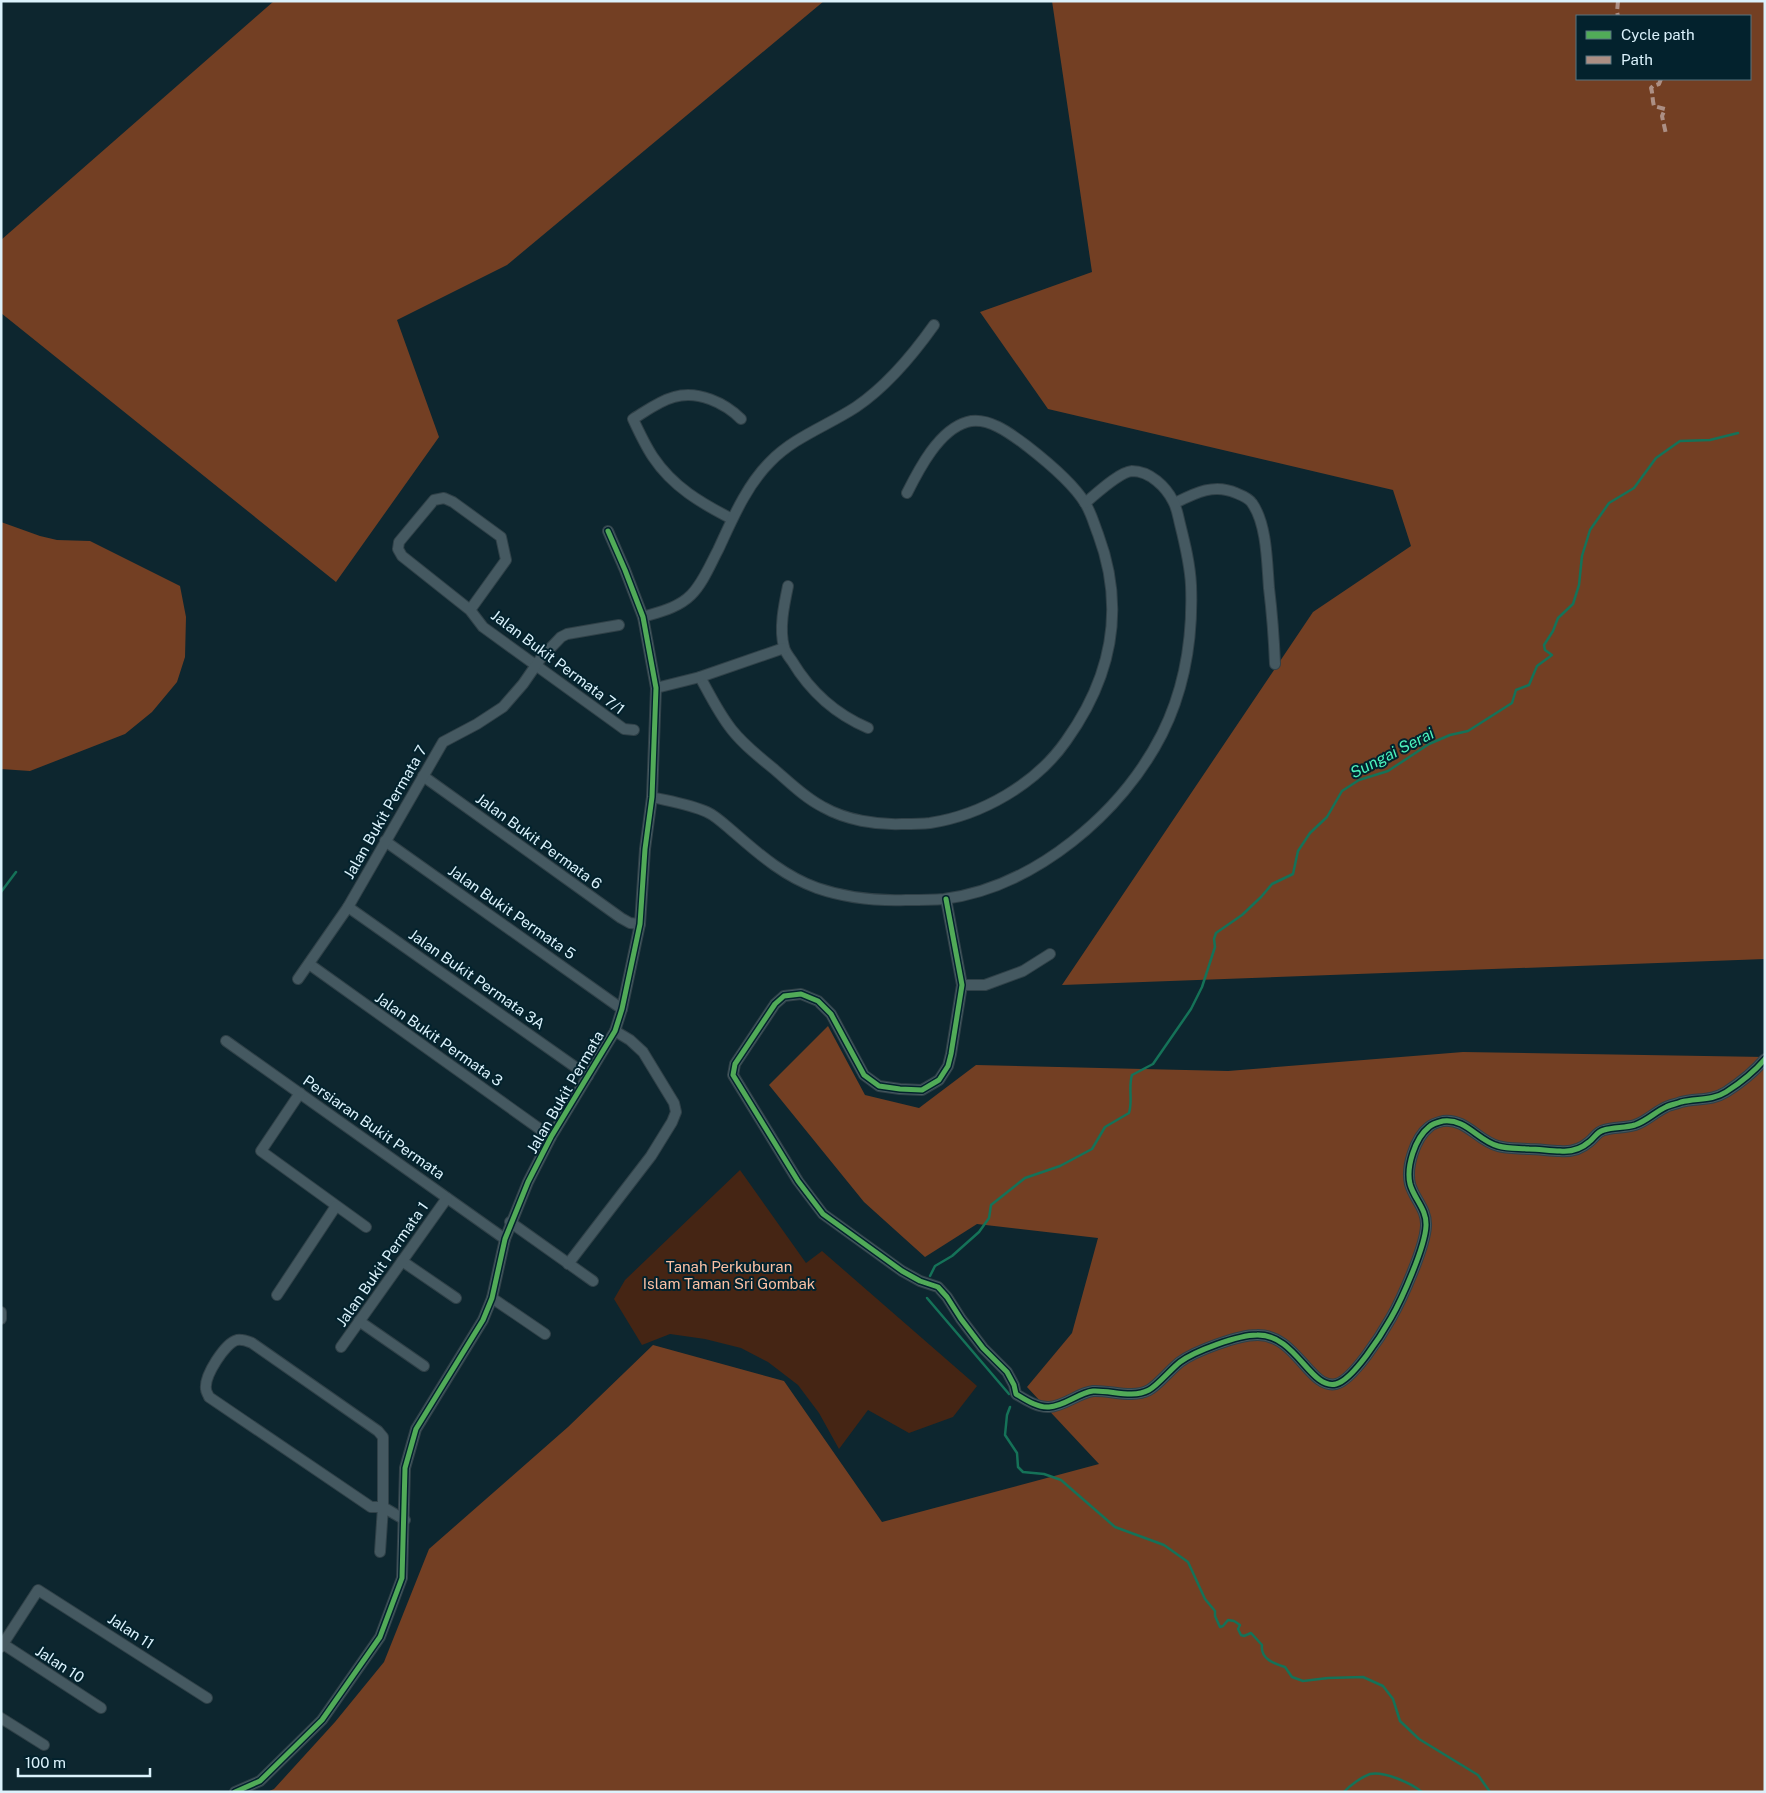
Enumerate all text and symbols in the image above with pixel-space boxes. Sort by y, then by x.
legend [1576,15,1751,80]
text: Cycle path [1621,26,1695,43]
text: Path [1621,51,1653,68]
street label: Jalan Bukit Permata 7/1 [488,606,628,718]
water label: Sungai Serai [1347,724,1437,782]
street label: Jalan Bukit Permata 7 [340,742,430,882]
street label: Jalan Bukit Permata 6 [473,790,605,892]
street label: Jalan Bukit Permata 5 [445,862,579,962]
street label: Jalan Bukit Permata 3A [406,926,549,1033]
street label: Jalan Bukit Permata 3 [372,989,506,1089]
street label: Jalan Bukit Permata [523,1028,607,1156]
street label: Persiaran Bukit Permata [300,1072,448,1182]
street label: Jalan Bukit Permata 1 [333,1198,431,1330]
park label: Tanah Perkuburan Islam Taman Sri Gombak [643,1258,815,1292]
street label: Jalan 11 [105,1610,157,1652]
street label: Jalan 10 [33,1642,87,1686]
scale bar [18,1746,150,1778]
text: 100 m [25,1754,66,1771]

